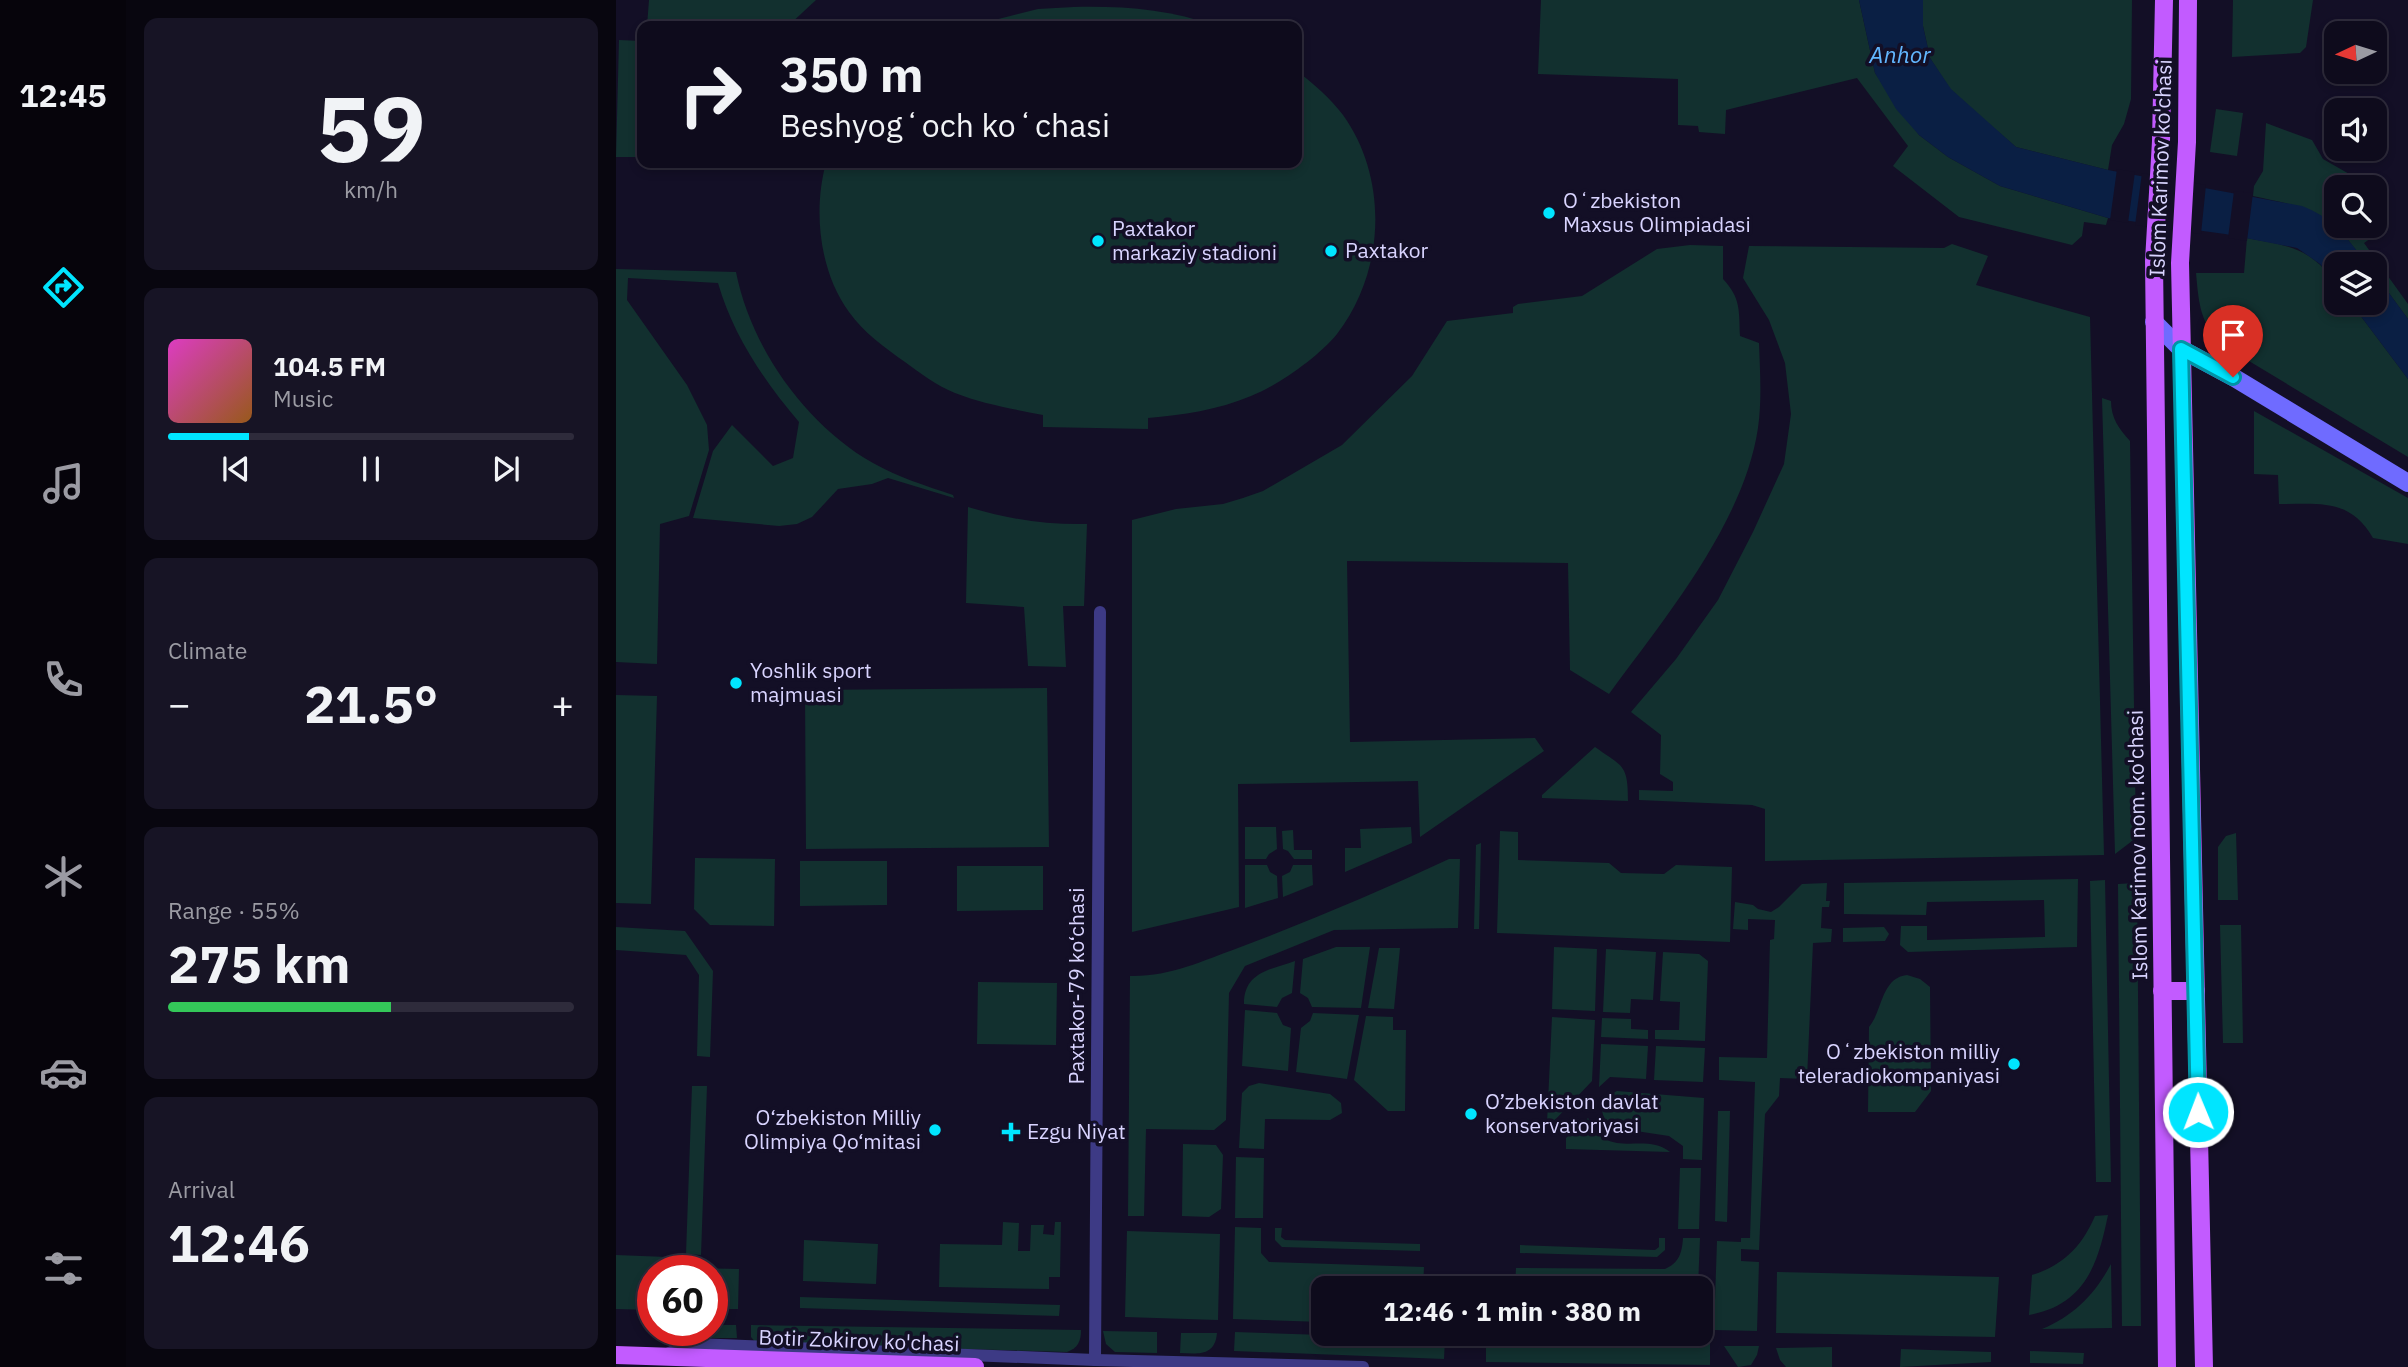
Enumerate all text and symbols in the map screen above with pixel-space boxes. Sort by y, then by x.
north arrow [2324,21,2387,84]
map controls [2324,21,2387,315]
water label: Anhor [1868,39,1931,69]
text: 350 m [780,42,924,105]
icon: right [665,49,756,140]
street label: Islom Karimov ko'chasi [2142,59,2178,277]
text: 59 [316,69,426,187]
text: 12:45 [19,74,107,116]
button: sound [2324,98,2387,161]
text: Beshyogʻoch koʻchasi [780,104,1110,146]
text: km/h [344,174,398,204]
button: search [2324,175,2387,238]
place label: Oʻzbekiston Maxsus Olimpiadasi [1563,186,1751,238]
marker: Oʻzbekiston Maxsus Olimpiadasi [1541,205,1557,221]
place label: Paxtakor markaziy stadioni [1112,214,1277,266]
marker: Paxtakor markaziy stadioni [1090,233,1106,249]
place label: Paxtakor [1345,236,1428,264]
marker: Paxtakor [1323,243,1339,259]
button: layers [2324,252,2387,315]
icon: directions [39,263,88,312]
pin [2203,305,2263,377]
icon: arrive [2214,316,2252,354]
text: 104.5 FM [273,349,386,383]
text: Music [273,383,333,413]
icon: previous [217,450,255,488]
icon: pause [352,450,390,488]
icon: next [487,450,525,488]
icon: music [39,459,88,508]
text: Climate [168,635,247,665]
icon: phone [39,655,88,704]
place label: Yoshlik sport majmuasi [750,656,872,708]
text: 21.5° [304,670,438,737]
marker: Yoshlik sport majmuasi [728,675,744,691]
text: − [168,679,191,728]
text: + [551,679,574,728]
street label: Islom Karimov nom. ko'chasi [2121,710,2153,980]
icon: climate [39,852,88,901]
street label: Paxtakor-79 ko‘chasi [1062,887,1090,1085]
text: Range · 55% [168,895,300,925]
text: 275 km [168,930,350,997]
place label: Oʻzbekiston milliy teleradiokompaniyasi [1798,1037,2001,1089]
icon: car [39,1048,88,1097]
marker: Oʻzbekiston milliy teleradiokompaniyasi [2006,1056,2022,1072]
position arrow [2161,1075,2235,1149]
place label: O’zbekiston davlat konservatoriyasi [1485,1087,1659,1139]
place label: O‘zbekiston Milliy Olimpiya Qo‘mitasi [744,1103,922,1155]
marker: O’zbekiston davlat konservatoriyasi [1463,1106,1479,1122]
place label: Ezgu Niyat [1027,1117,1126,1145]
marker: O‘zbekiston Milliy Olimpiya Qo‘mitasi [927,1122,943,1138]
marker: Ezgu Niyat [1001,1122,1021,1142]
text: Arrival [168,1174,235,1204]
text: 12:46 [168,1209,310,1276]
icon: filters [39,1244,88,1293]
speed limit sign: 60 [637,1255,728,1346]
text: 12:46 · 1 min · 380 m [1383,1294,1641,1328]
street label: Botir Zokirov ko'chasi [758,1322,960,1358]

